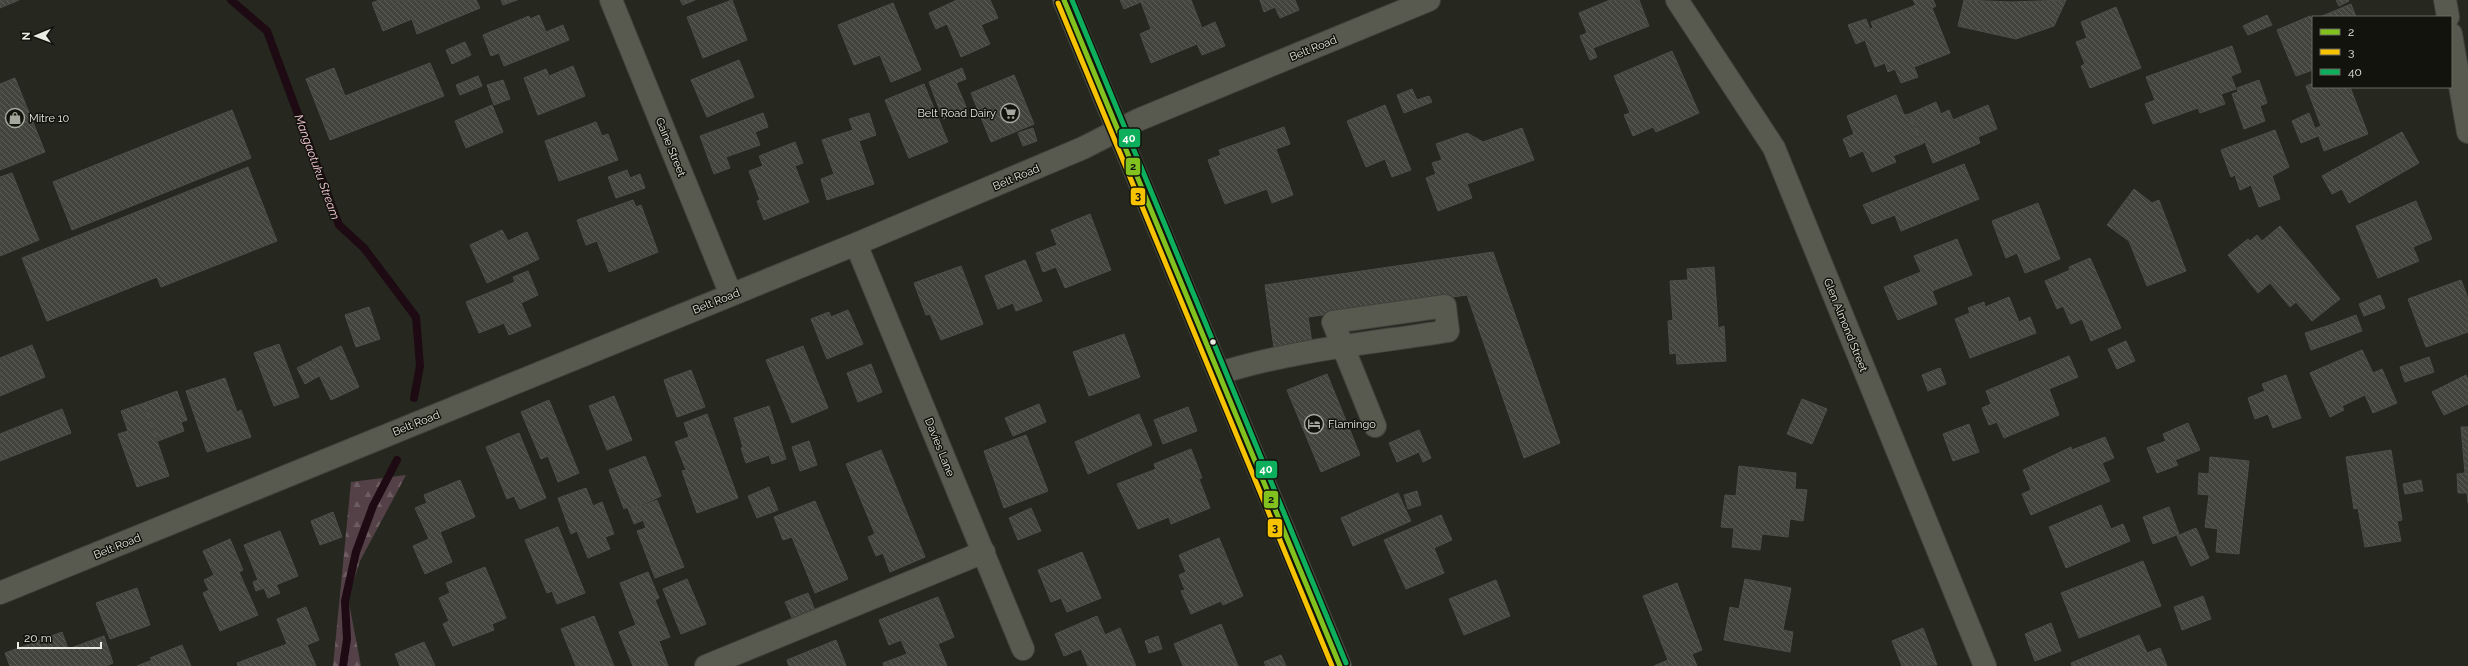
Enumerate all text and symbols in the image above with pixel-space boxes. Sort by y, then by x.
north arrow [16,16,56,56]
legend [2312,16,2452,88]
text: 2 [2348,25,2354,39]
text: N [20,32,33,40]
street label: Belt Road [1288,33,1339,64]
text: 3 [2348,45,2354,59]
text: 40 [2348,65,2362,79]
supermarket icon: Belt Road Dairy [999,102,1021,124]
shop icon: Mitre 10 [4,107,26,129]
place label: Belt Road Dairy [918,107,996,120]
place label: Mitre 10 [29,112,69,125]
water label: Mangaotuku Stream [291,113,343,221]
street label: Gaine Street [653,116,688,179]
line badge: 40 [1118,128,1141,148]
text: 40 [1122,132,1136,145]
line badge: 2 [1125,157,1141,176]
text: 2 [1130,160,1136,173]
street label: Belt Road [991,162,1042,193]
line badge: 3 [1130,187,1146,206]
text: 3 [1135,190,1141,203]
street label: Glen Almond Street [1821,276,1870,374]
street label: Belt Road [691,286,742,317]
unlabelled marker [1208,337,1218,347]
street label: Belt Road [391,408,442,439]
hotel icon: Flamingo [1303,413,1325,435]
street label: Davies Lane [922,416,957,479]
place label: Flamingo [1328,418,1376,431]
line badge: 40 [1255,460,1278,479]
text: 40 [1259,463,1273,476]
line badge: 2 [1263,490,1279,509]
text: 2 [1268,493,1274,506]
line badge: 3 [1267,518,1283,538]
text: 3 [1272,522,1278,535]
street label: Belt Road [92,531,143,562]
scale bar [18,624,101,650]
text: 20 m [24,631,52,645]

